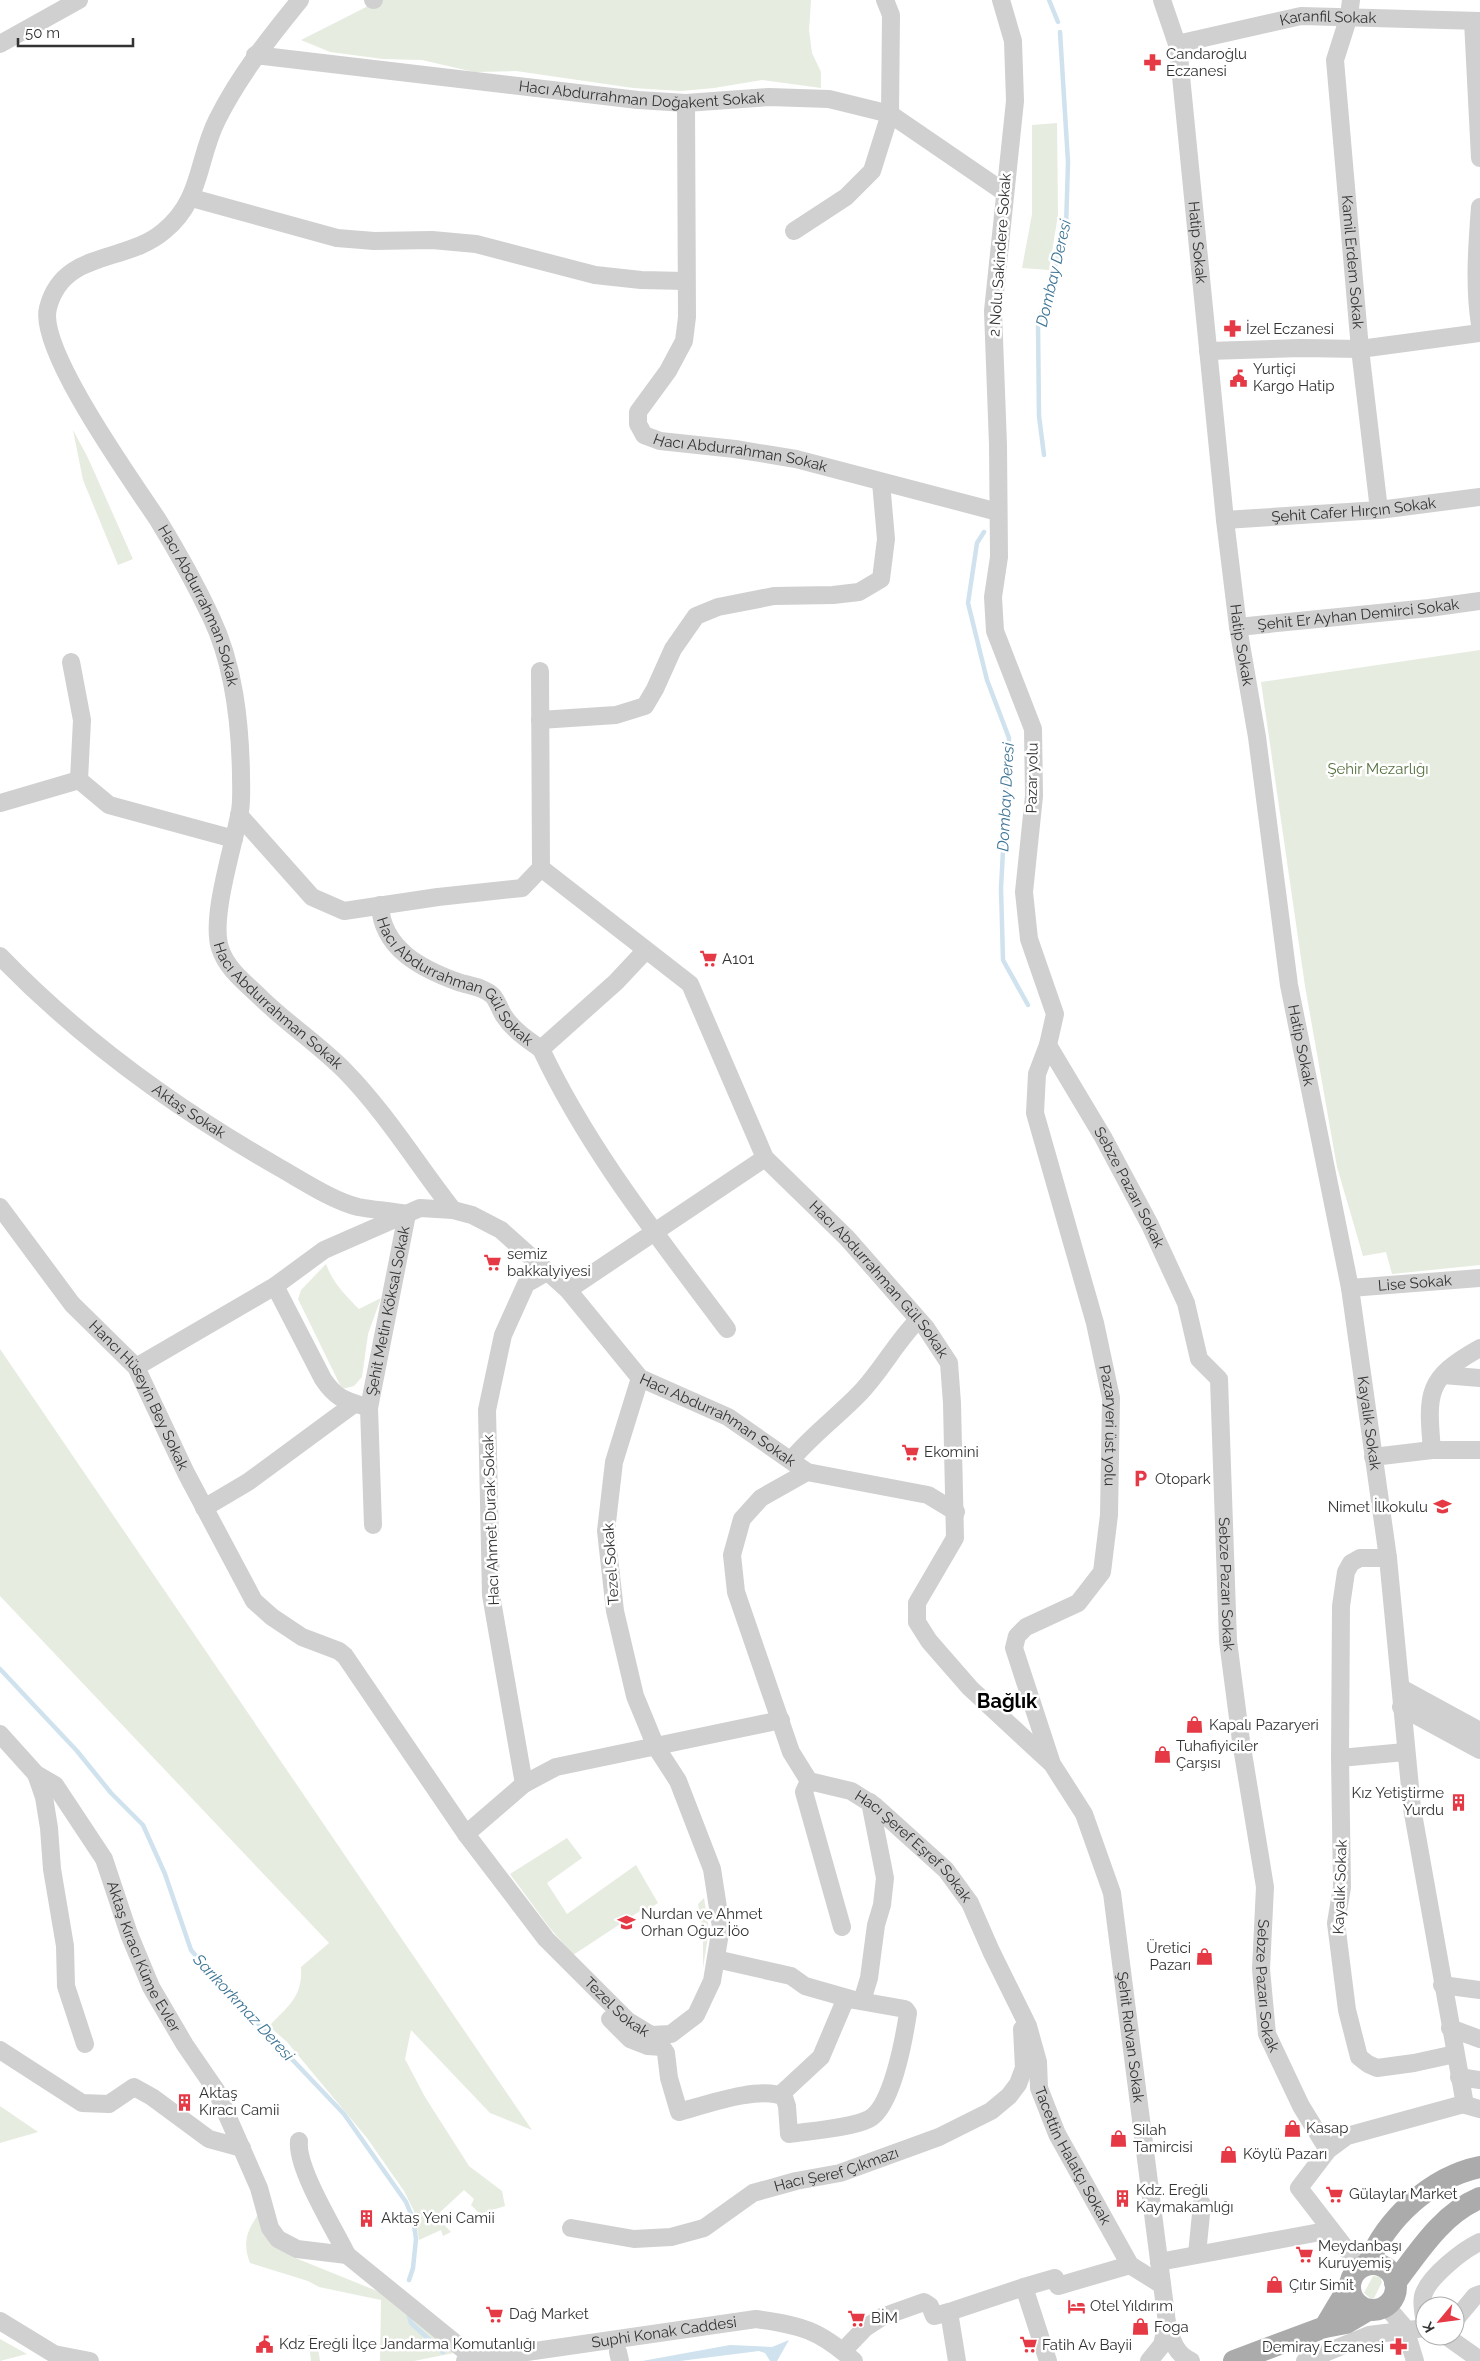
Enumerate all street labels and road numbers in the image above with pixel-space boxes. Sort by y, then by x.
street label: Karanfil Sokak [1278,7,1377,30]
street label: Hacı Abdurrahman Doğakent Sokak [518,77,765,112]
street label: 2 Nolu Sakindere Sokak [985,173,1015,337]
street label: Kamil Erdem Sokak [1338,194,1367,330]
street label: Hatip Sokak [1184,200,1211,284]
street label: Hacı Abdurrahman Sokak [651,430,829,476]
street label: Şehit Cafer Hırçın Sokak [1271,494,1437,526]
street label: Hacı Abdurrahman Sokak [154,522,242,688]
street label: Şehit Er Ayhan Demirci Sokak [1257,595,1460,634]
street label: Hatip Sokak [1226,603,1257,687]
street label: Pazar yolu [1022,742,1042,814]
street label: Hacı Abdurrahman Gül Sokak [373,915,536,1049]
street label: Hacı Abdurrahman Sokak [210,940,346,1073]
street label: Hatip Sokak [1284,1003,1318,1088]
street label: Aktaş Sokak [149,1080,229,1142]
street label: Sebze Pazarı Sokak [1090,1123,1168,1251]
street label: Hacı Abdurrahman Gül Sokak [805,1197,952,1361]
street label: Şehit Metin Köksal Sokak [363,1224,413,1397]
street label: Lise Sokak [1377,1271,1452,1295]
street label: Hancı Hüseyin Bey Sokak [85,1317,192,1473]
street label: Pazaryeri üst yolu [1095,1363,1120,1486]
street label: Hacı Abdurrahman Sokak [637,1370,799,1470]
street label: Kayalık Sokak [1353,1375,1385,1472]
street label: Hacı Ahmet Durak Sokak [479,1434,503,1606]
street label: Sebze Pazarı Sokak [1215,1517,1238,1653]
street label: Tezel Sokak [599,1523,623,1605]
street label: Hacı Şeref Eşref Sokak [851,1787,975,1906]
street label: Kayalık Sokak [1329,1839,1351,1935]
street label: Aktaş Kıracı Küme Evler [103,1878,185,2036]
street label: Sebze Pazarı Sokak [1252,1919,1283,2055]
street label: Şehit Rıdvan Sokak [1113,1971,1148,2104]
street label: Tezel Sokak [580,1973,653,2041]
street label: Tacettin Halatçı Sokak [1030,2084,1115,2228]
street label: Hacı Şeref Çıkmazı [772,2143,901,2196]
street label: Suphi Konak Caddesi [590,2313,738,2352]

